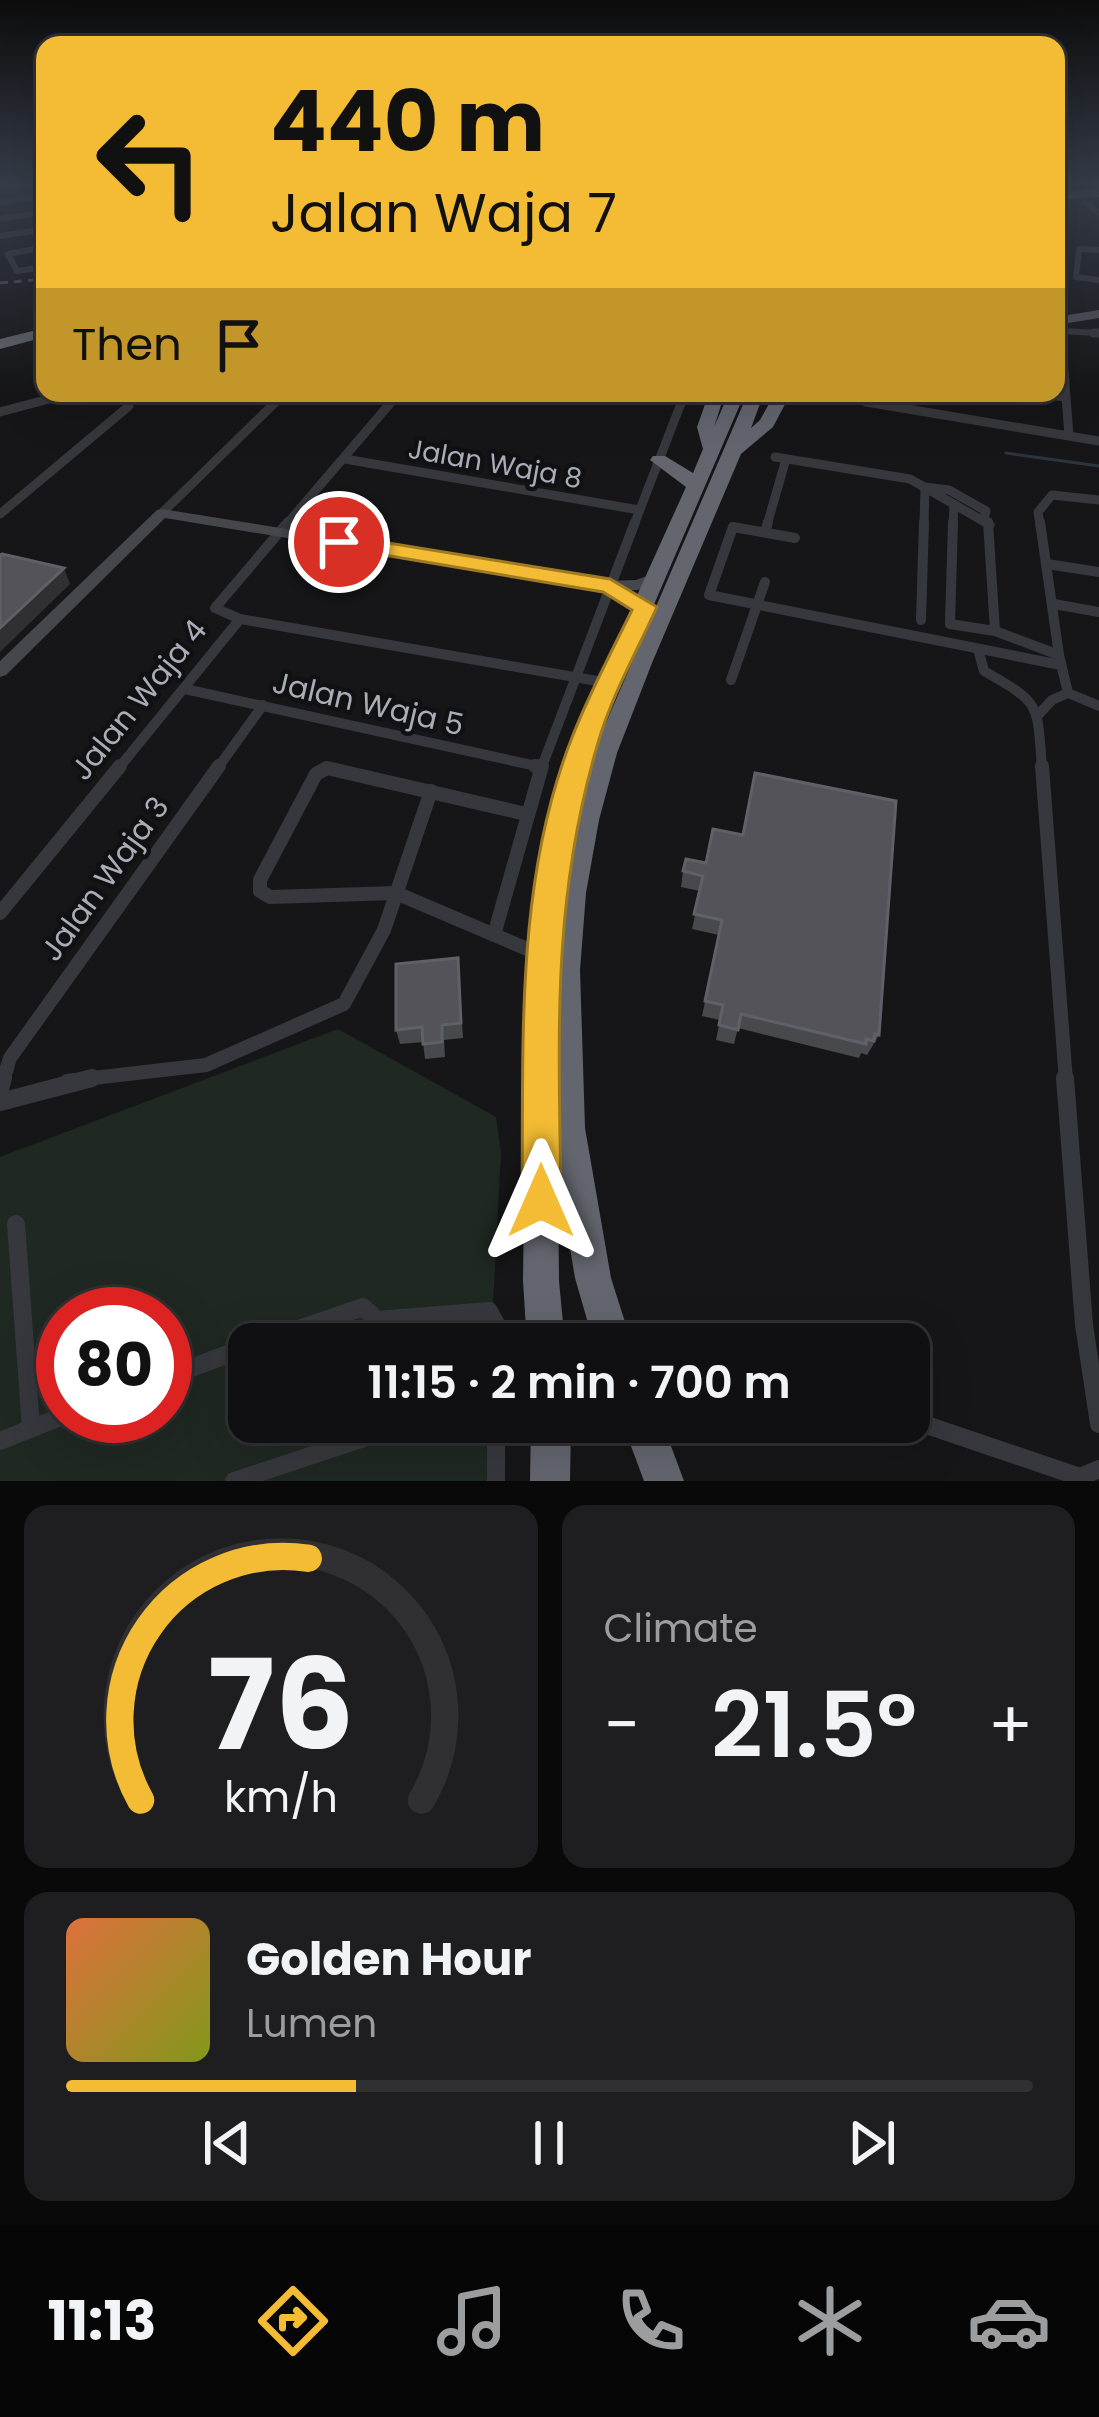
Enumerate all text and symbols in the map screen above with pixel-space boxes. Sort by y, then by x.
text: 440 m [270,63,545,180]
icon: left [72,84,228,240]
text: Jalan Waja 7 [270,175,617,251]
icon: arrive [206,312,272,378]
text: Then [72,313,182,376]
street label: Jalan Waja 8 [405,430,585,497]
pin [288,491,390,593]
icon: arrive [306,509,372,575]
street label: Jalan Waja 4 [60,610,217,789]
street label: Jalan Waja 5 [268,661,468,746]
street label: Jalan Waja 3 [30,788,179,970]
position arrow [478,1138,604,1264]
speed limit sign: 80 [36,1287,192,1443]
text: 11:15 · 2 min · 700 m [367,1351,791,1414]
text: Climate [604,1601,758,1656]
text: 76 [208,1618,354,1793]
text: 21.5° [711,1662,917,1789]
text: − [604,1679,640,1771]
text: + [988,1679,1033,1771]
text: km/h [224,1766,338,1826]
text: Golden Hour [246,1928,532,1991]
text: Lumen [246,1996,377,2051]
icon: previous [194,2110,260,2176]
icon: pause [516,2110,582,2176]
icon: next [839,2110,905,2176]
icon: directions [251,2279,335,2363]
icon: music [430,2279,514,2363]
icon: phone [609,2279,693,2363]
icon: climate [788,2279,872,2363]
icon: car [967,2279,1051,2363]
text: 11:13 [48,2283,156,2359]

